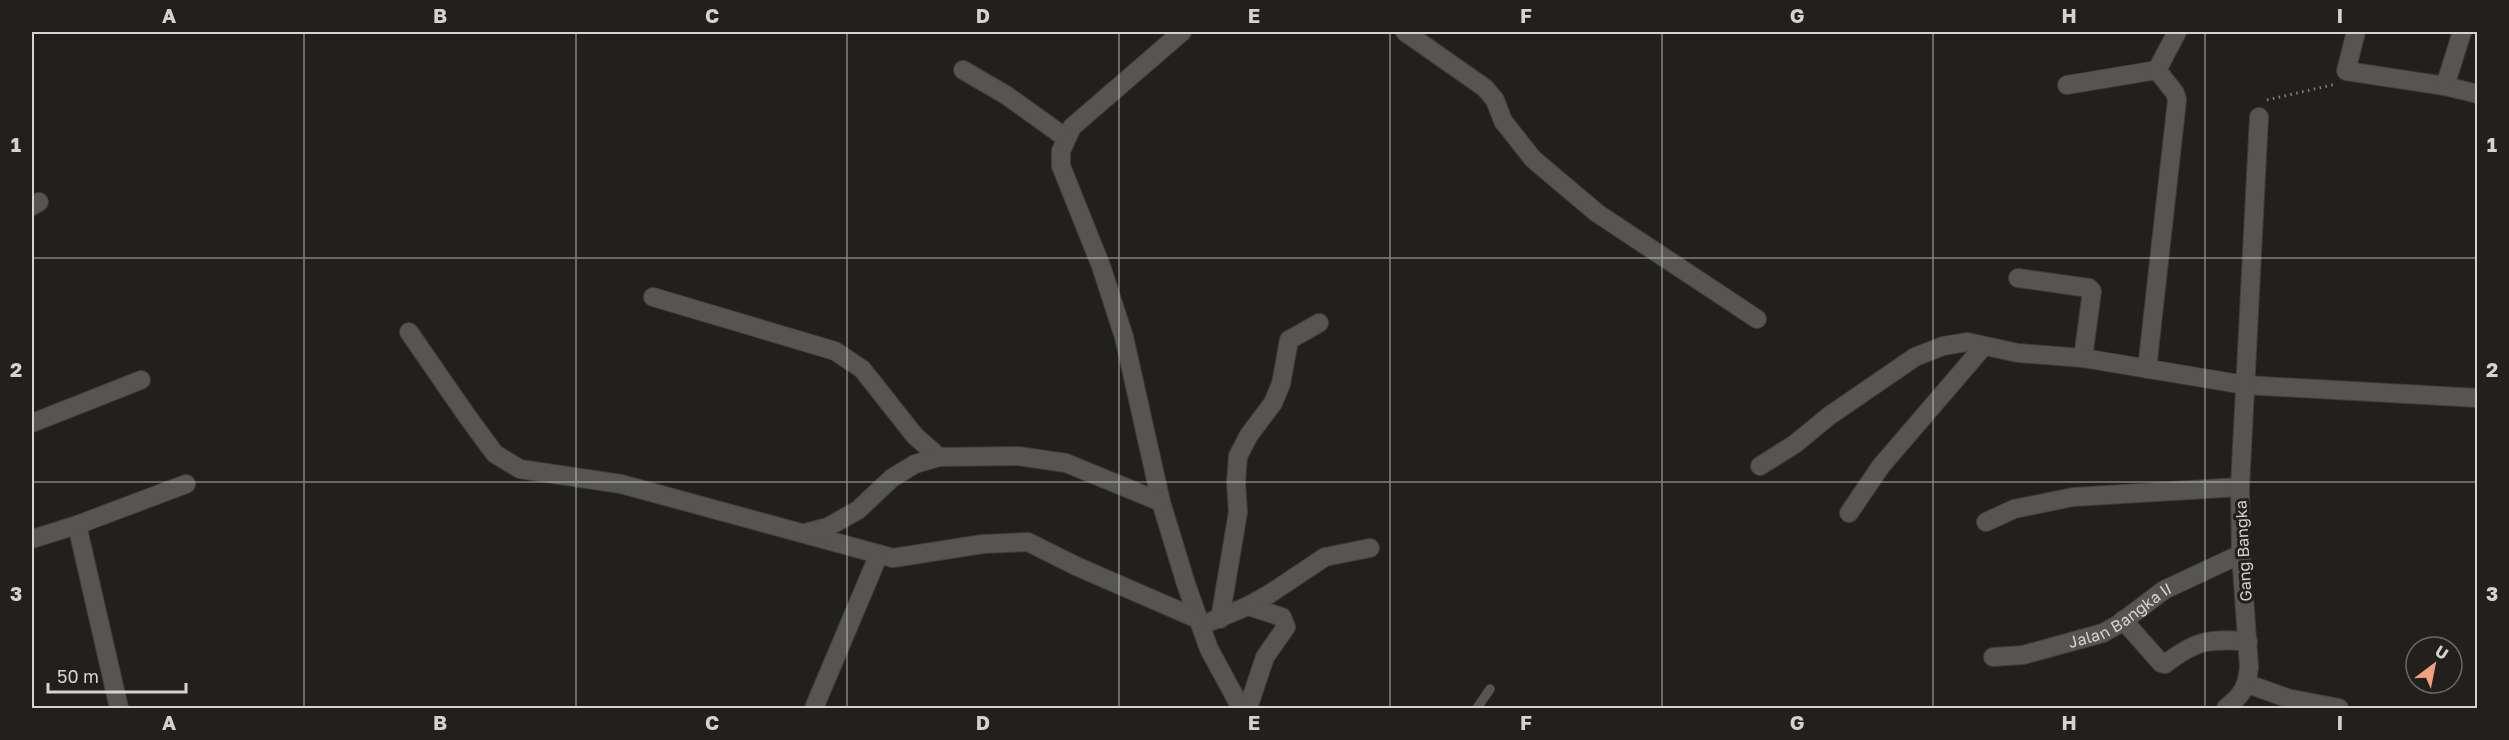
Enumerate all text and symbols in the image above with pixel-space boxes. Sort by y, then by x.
text: A [162,3,176,27]
text: B [433,3,447,27]
text: C [705,3,719,27]
text: D [976,3,990,27]
text: E [1248,3,1260,27]
text: F [1520,3,1532,27]
text: G [1790,3,1804,27]
text: H [2061,3,2077,27]
text: I [2337,3,2343,27]
text: 1 [11,132,21,156]
text: 1 [2487,132,2497,156]
text: 2 [10,357,22,381]
text: 2 [2486,357,2498,381]
street label: Gang Bangka [2230,500,2256,602]
street label: Jalan Bangka II [2066,578,2175,652]
text: 3 [10,581,22,605]
text: 3 [2486,581,2498,605]
north arrow [2404,635,2464,695]
text: U [2432,641,2452,664]
scale bar [48,656,186,694]
text: 50 m [57,665,99,687]
text: A [162,710,176,734]
text: B [433,710,447,734]
text: C [705,710,719,734]
text: D [976,710,990,734]
text: E [1248,710,1260,734]
text: F [1520,710,1532,734]
text: G [1790,710,1804,734]
text: H [2061,710,2077,734]
text: I [2337,710,2343,734]

